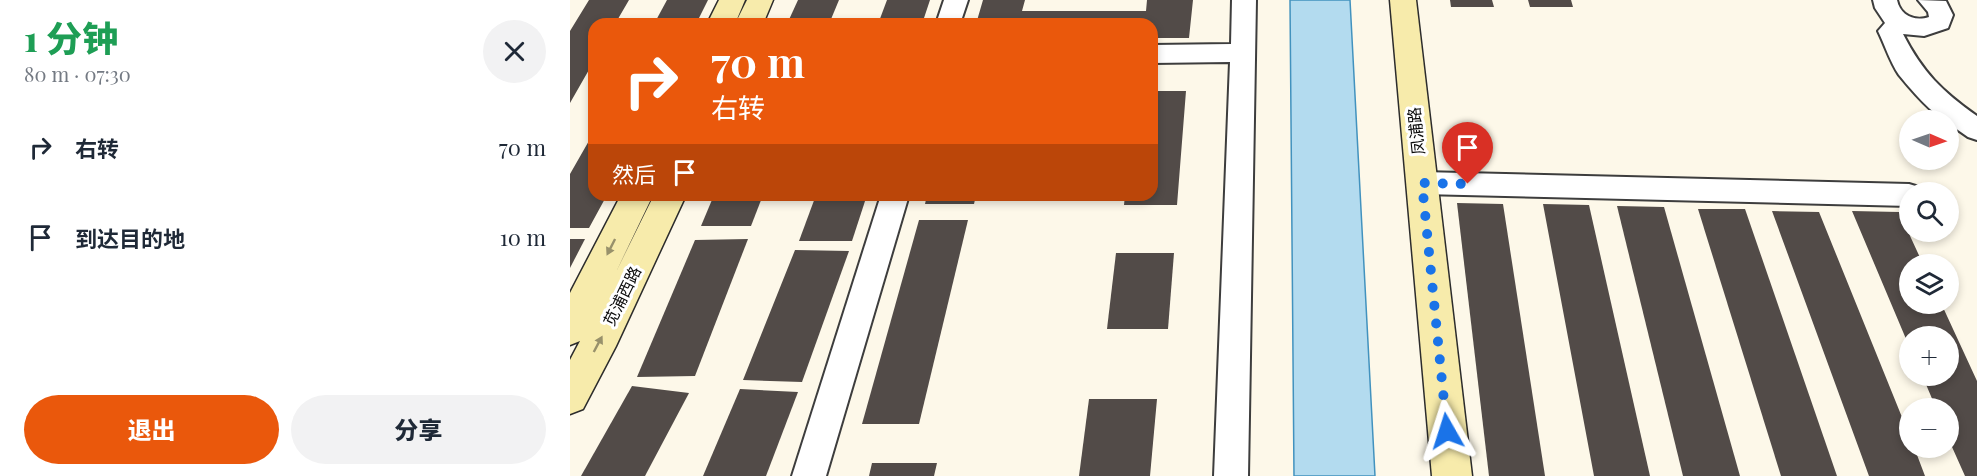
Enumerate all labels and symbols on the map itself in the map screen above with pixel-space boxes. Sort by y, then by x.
street label: 凤浦路 [1403,106,1428,156]
north arrow [1899,110,1959,170]
pin [1442,122,1493,184]
one-way arrow [606,239,616,256]
street label: 苋浦西路 [598,262,645,329]
one-way arrow [593,336,603,353]
position arrow [1415,399,1479,463]

